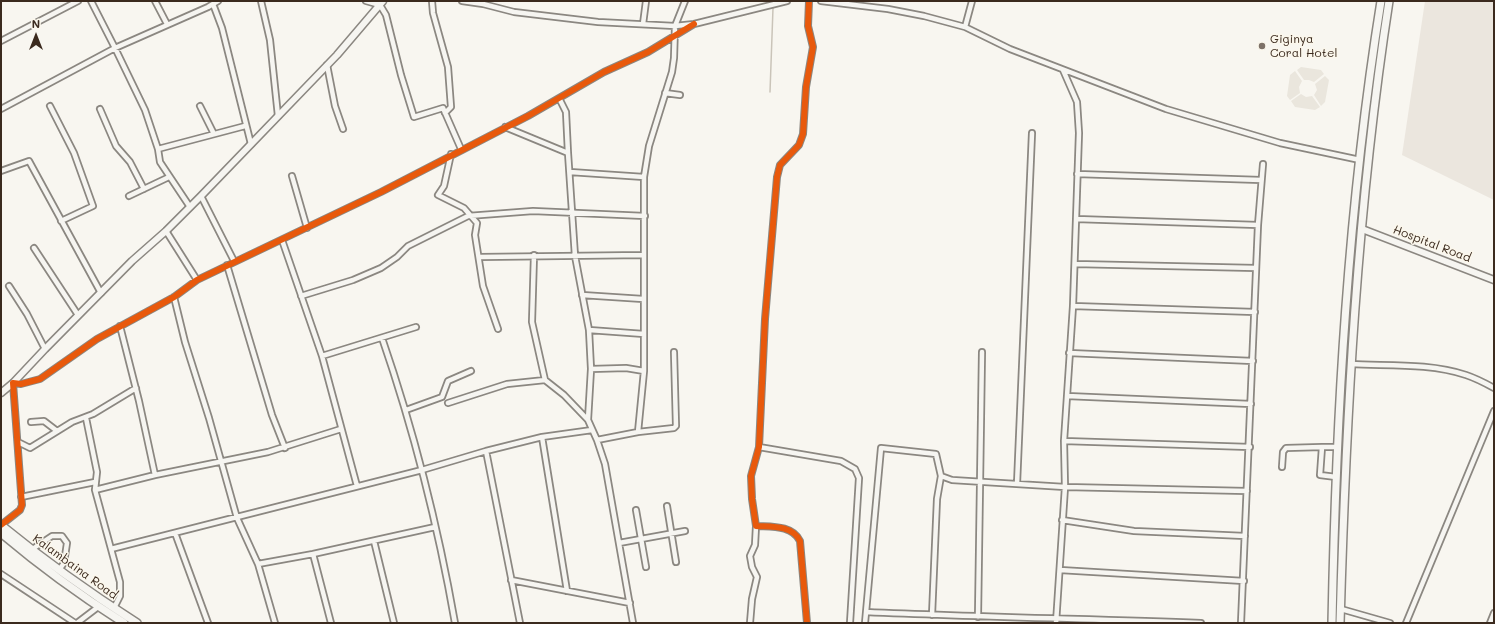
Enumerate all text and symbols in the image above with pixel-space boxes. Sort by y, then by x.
north arrow [16,16,56,56]
text: N [32,16,40,31]
place label: Giginya Coral Hotel [1270,32,1337,60]
marker: Giginya Coral Hotel [1257,41,1267,51]
street label: Hospital Road [1391,223,1473,265]
street label: Kalambaina Road [30,531,120,603]

